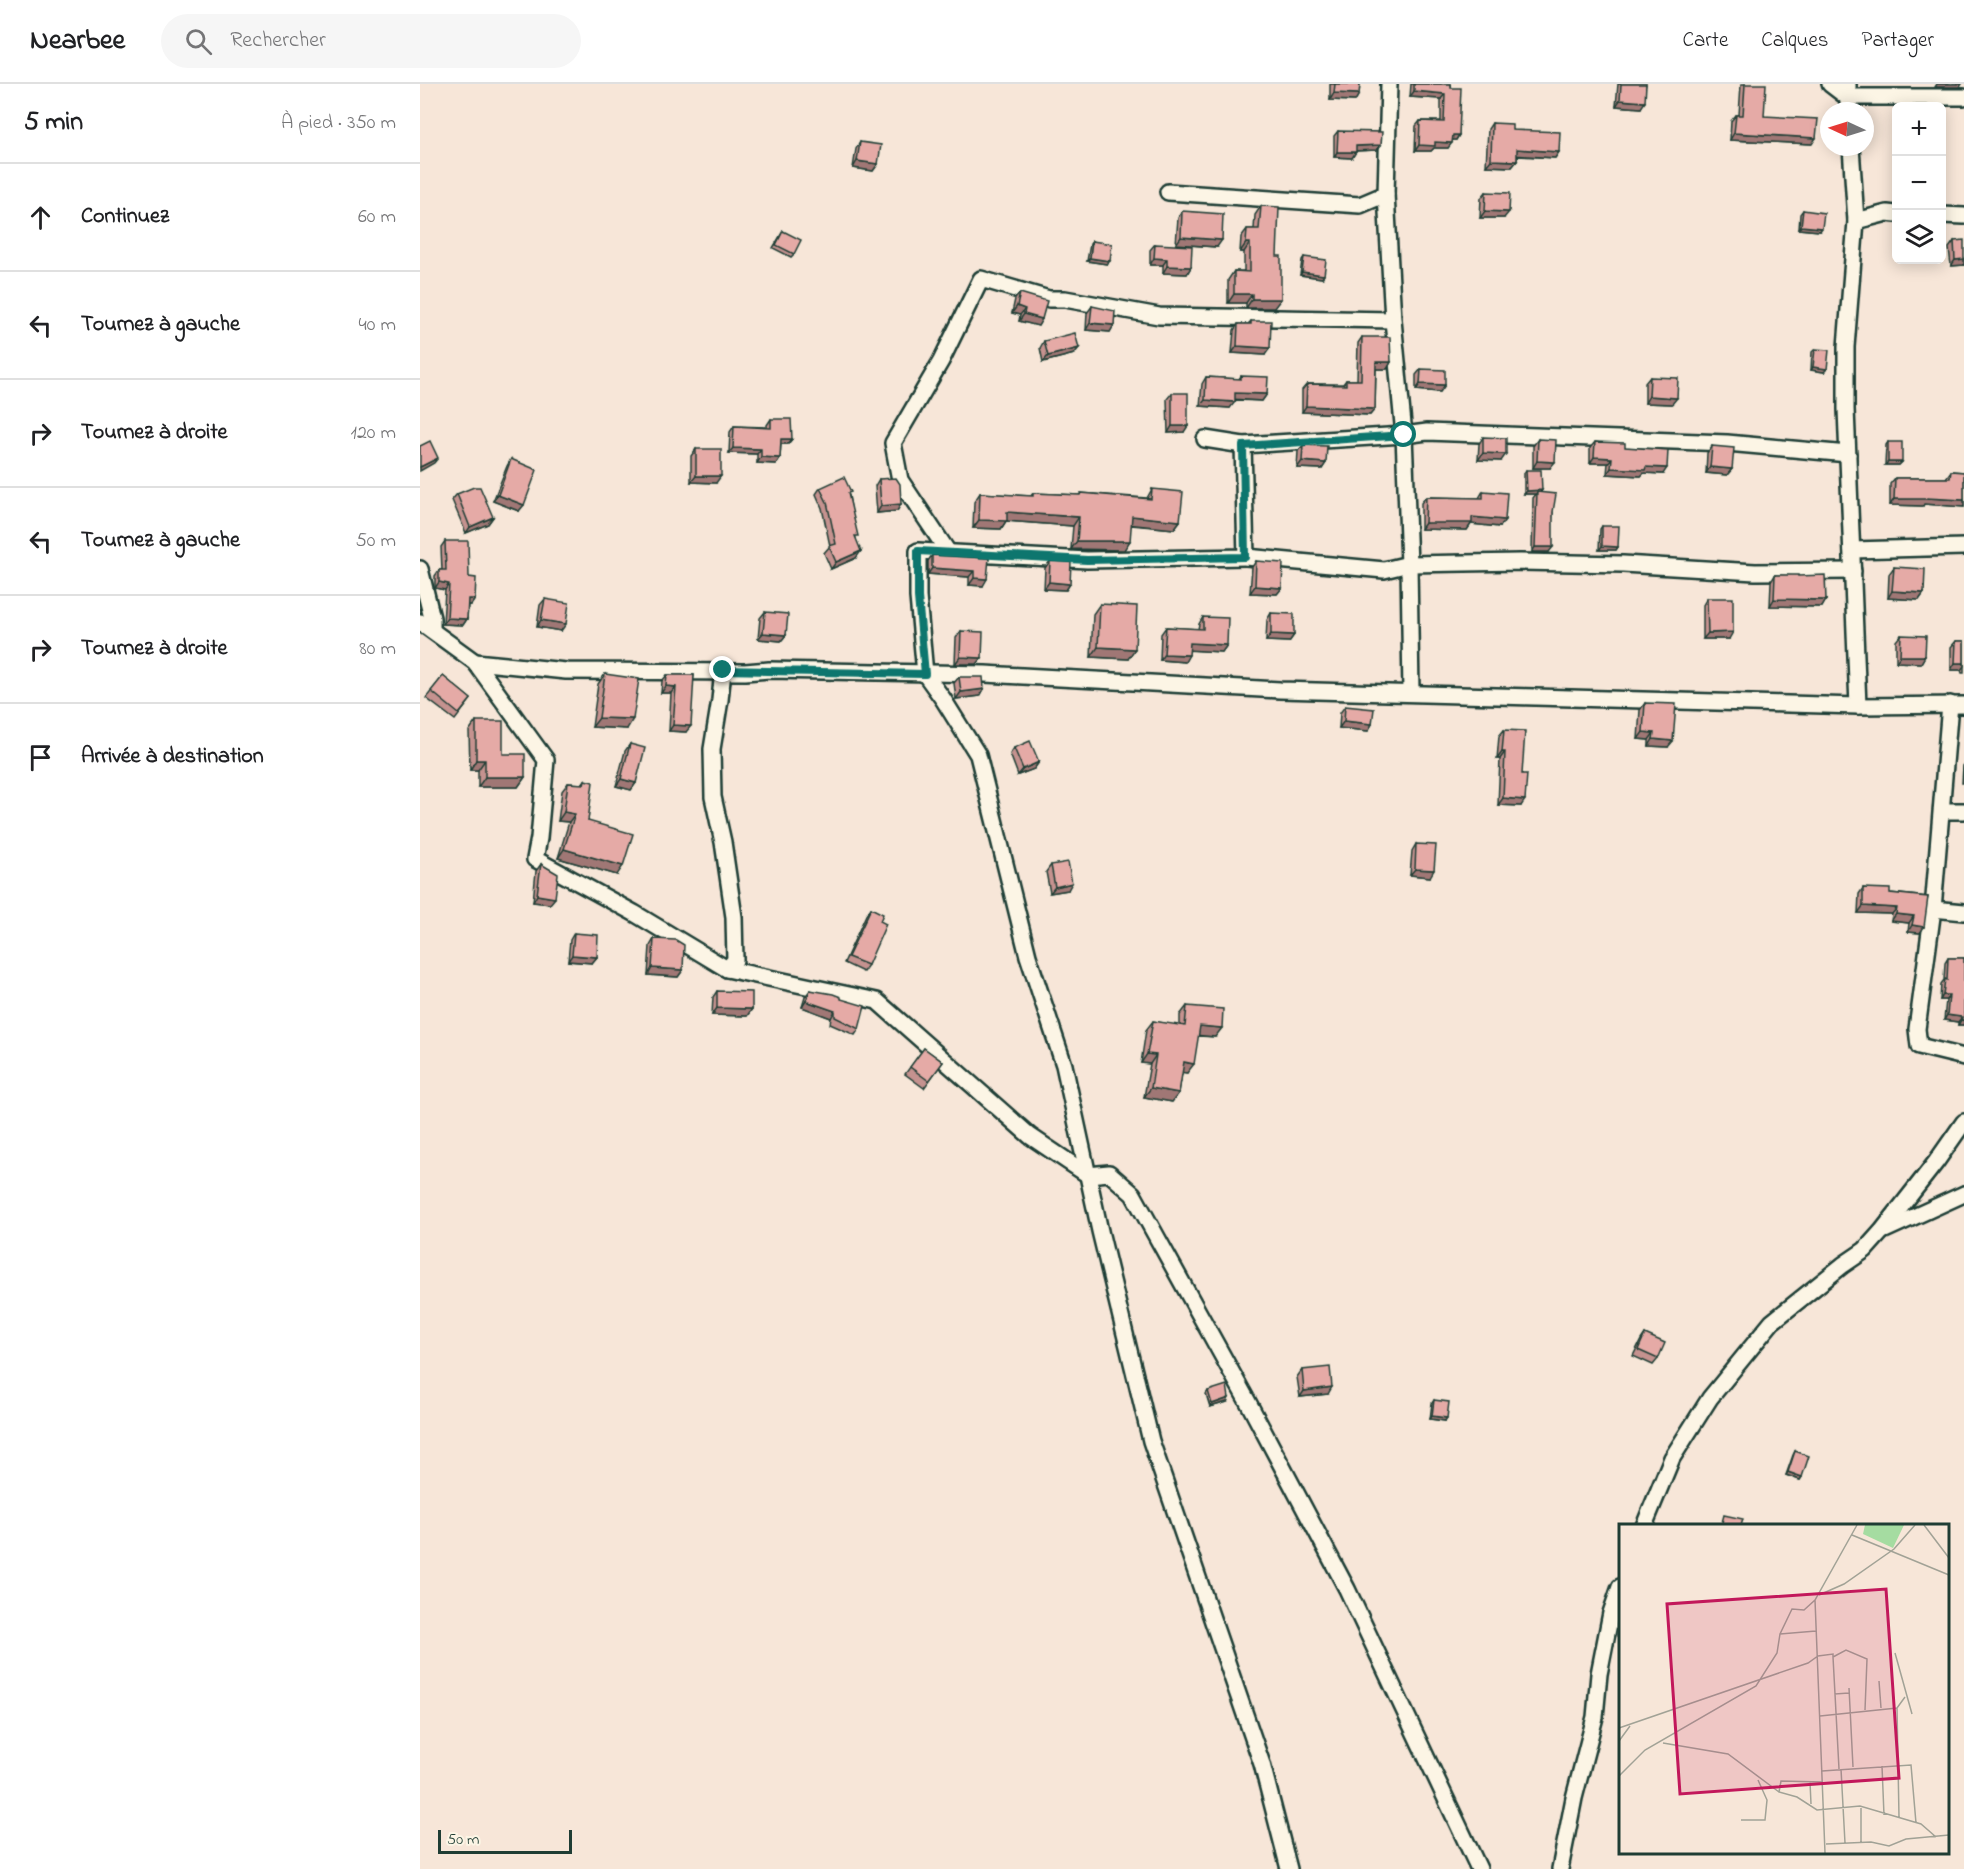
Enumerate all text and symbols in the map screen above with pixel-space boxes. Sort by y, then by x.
search box [161,14,581,68]
text: Nearbee [30,21,125,62]
icon: search [182,25,215,58]
text: Rechercher [230,25,326,57]
text: Carte [1682,26,1728,56]
text: Calques [1761,26,1828,56]
text: Partager [1861,26,1934,56]
north arrow [1820,102,1874,156]
map controls [1892,102,1946,264]
button: + [1892,102,1946,156]
text: 5 min [24,104,83,142]
text: À pied · 350 m [281,109,396,138]
button: − [1892,156,1946,210]
icon: ahead [24,201,57,234]
text: Continuez [81,201,169,233]
text: 60 m [358,203,396,232]
button: layers [1892,210,1946,264]
icon: left [24,309,57,342]
text: Tournez à gauche [81,309,240,341]
text: 40 m [359,311,396,340]
icon: right [24,417,57,450]
text: Tournez à droite [81,417,227,449]
text: 120 m [351,419,396,448]
route start [1390,421,1416,447]
icon: left [24,525,57,558]
text: Tournez à gauche [81,525,240,557]
text: 50 m [355,527,396,556]
icon: right [24,633,57,666]
text: Tournez à droite [81,633,227,665]
text: 80 m [359,635,396,664]
route end [709,656,735,682]
icon: arrive [24,741,57,774]
text: Arrivée à destination [81,741,264,773]
inset map [1619,1524,1949,1854]
scale bar [438,1827,572,1854]
text: 50 m [447,1828,479,1852]

